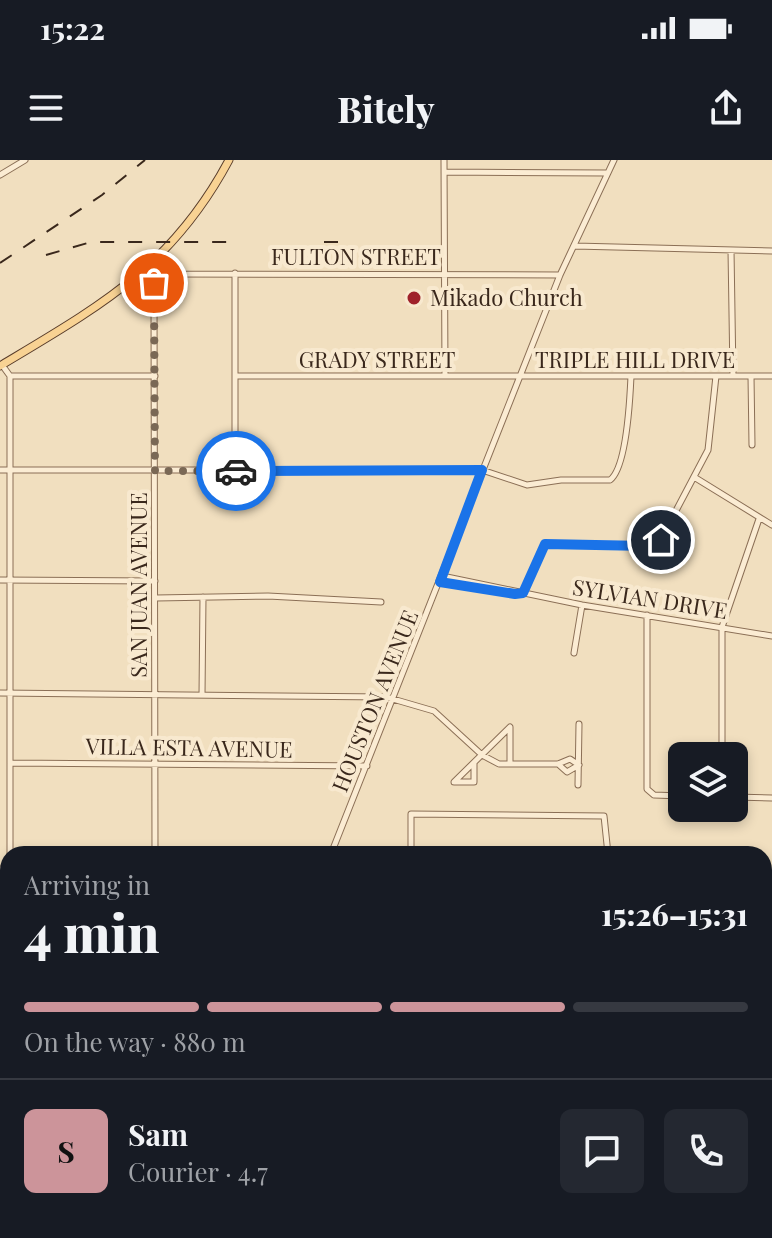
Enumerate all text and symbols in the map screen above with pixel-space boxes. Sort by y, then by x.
text: 15:22 [40,8,105,48]
text: Bitely [337,84,435,132]
icon: menu [24,86,68,130]
icon: share [704,86,748,130]
street label: FULTON STREET [271,241,441,271]
pin [120,249,188,317]
icon: bag [132,261,176,305]
place label: Mikado Church [430,282,583,312]
marker: Mikado Church [405,289,423,307]
street label: GRADY STREET [299,344,456,374]
street label: TRIPLE HILL DRIVE [535,344,735,374]
courier [196,431,276,511]
icon: car [214,449,258,493]
street label: SAN JUAN AVENUE [123,492,153,678]
pin [627,506,695,574]
icon: home [639,518,683,562]
street label: SYLVIAN DRIVE [571,571,730,625]
street label: HOUSTON AVENUE [324,605,424,796]
street label: VILLA ESTA AVENUE [84,730,293,764]
map controls [668,742,748,822]
button: layers [668,742,748,822]
text: Arriving in [24,867,150,902]
text: 15:26–15:31 [601,894,748,934]
text: 4 min [24,897,159,966]
text: On the way · 880 m [24,1024,245,1059]
button: chat [560,1109,644,1193]
button: phone [664,1109,748,1193]
text: Sam [128,1114,188,1154]
text: S [57,1131,75,1171]
text: Courier · 4.7 [128,1154,268,1189]

